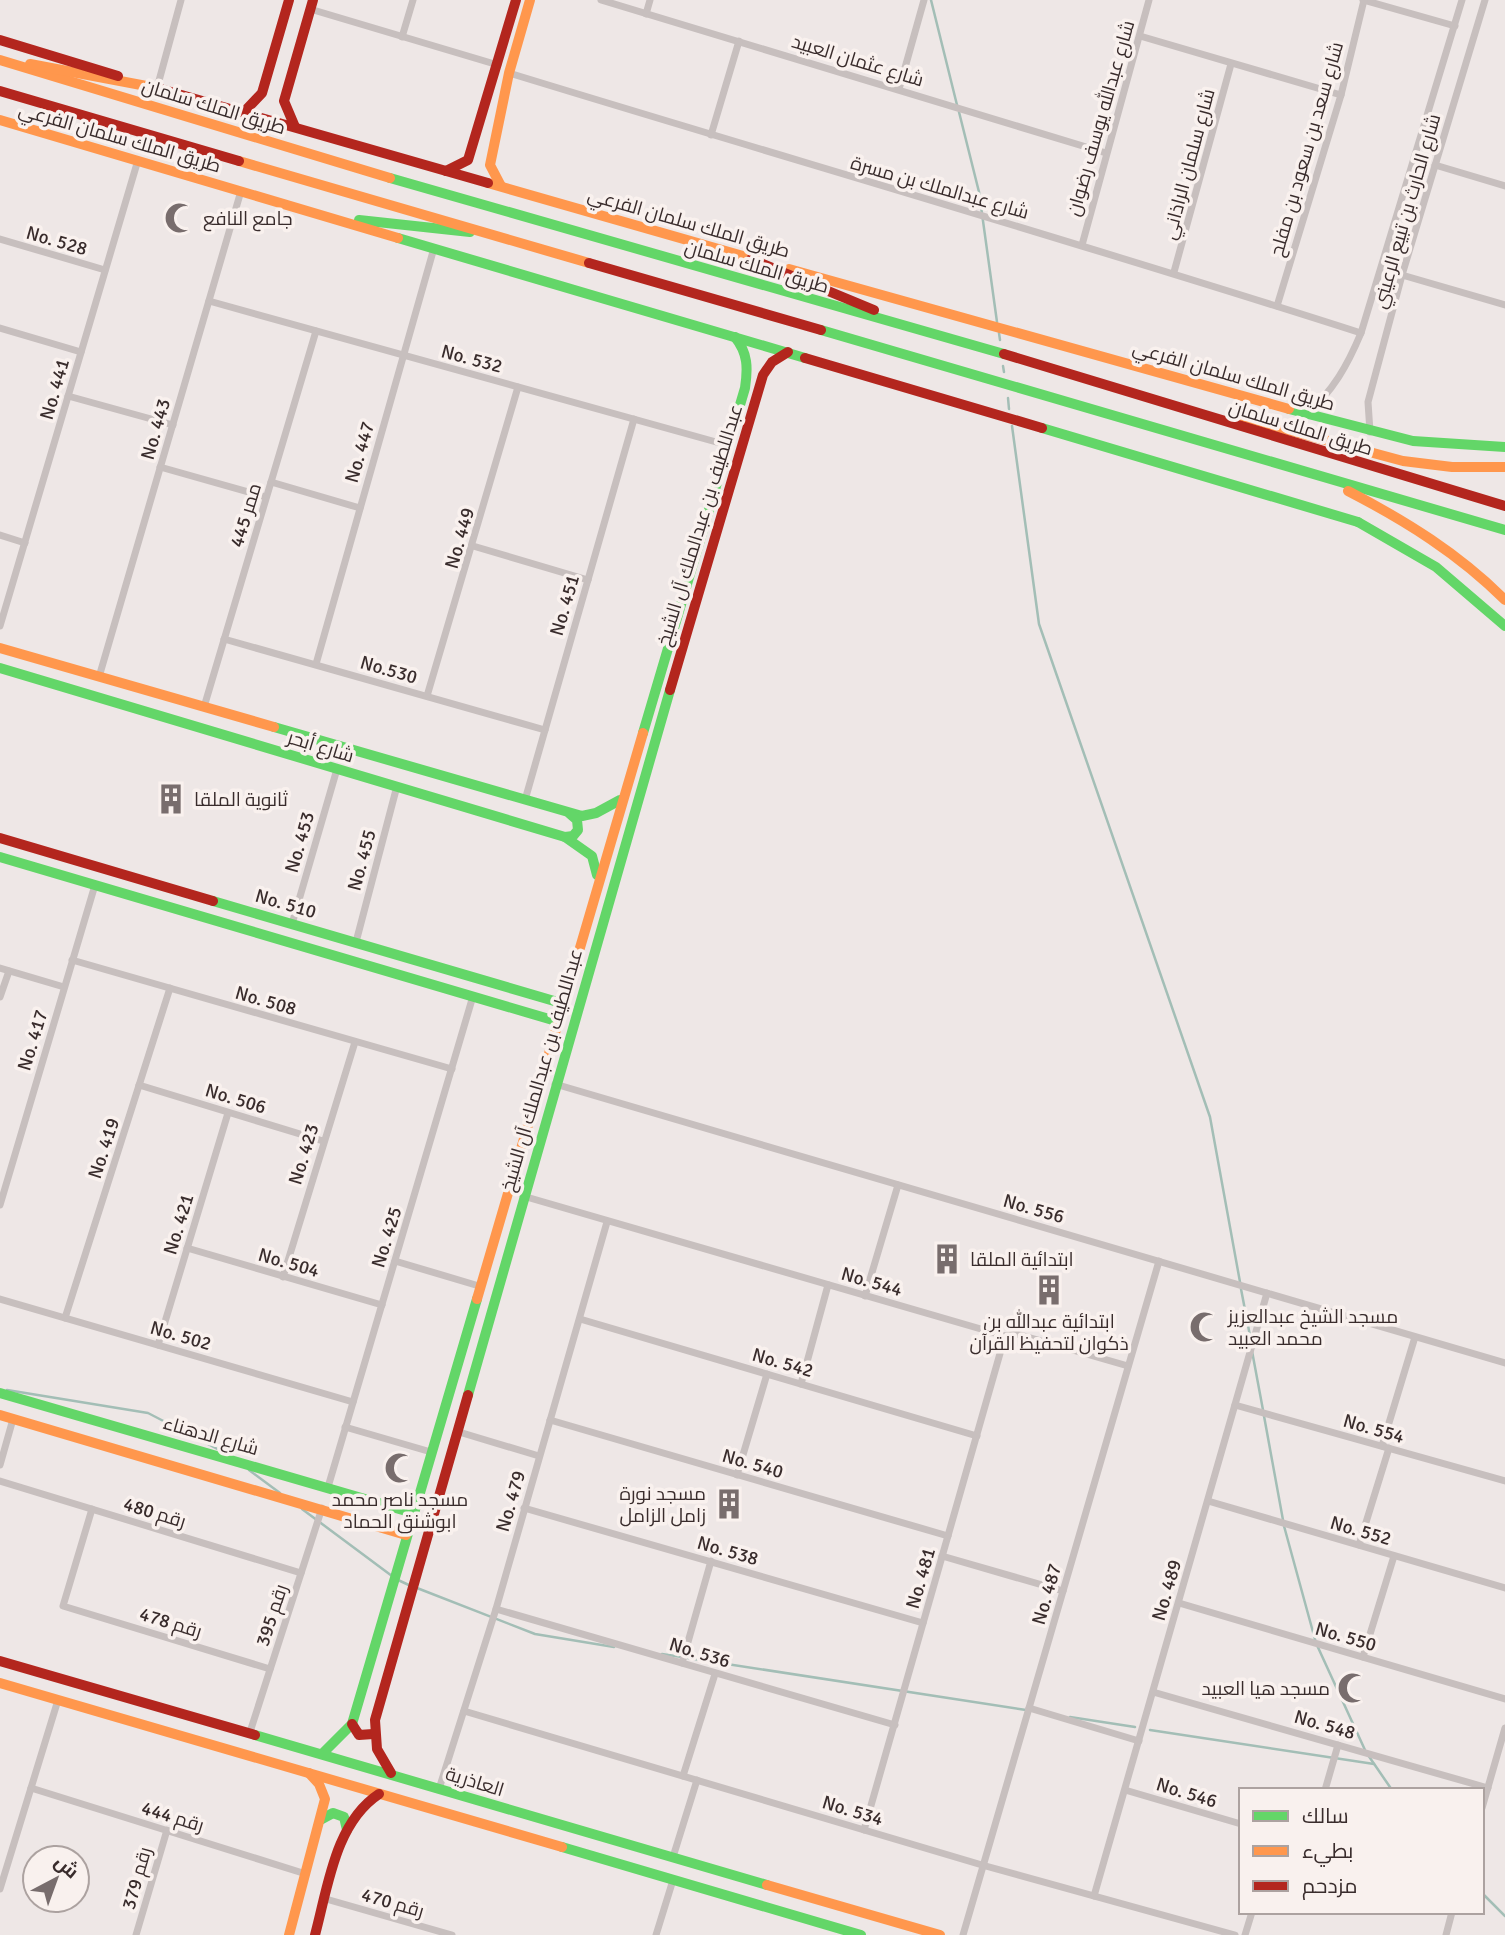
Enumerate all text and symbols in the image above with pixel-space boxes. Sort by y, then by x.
street label: شارع عبدالله يوسف رضوان [1061,17,1141,219]
street label: شارع عثمان العبيد [788,29,927,93]
street label: شارع سعد بن سعود بن مفلح [1265,39,1350,260]
street label: طريق الملك سلمان [139,74,288,140]
street label: شارع سلمان الراذاني [1157,86,1223,243]
street label: طريق الملك سلمان الفرعي [15,98,224,180]
street label: شارع الحارث بن تبيع الرعيني [1368,111,1448,312]
street label: شارع عبدالملك بن مسرة [848,151,1032,226]
street label: طريق الملك سلمان الفرعي [584,183,793,265]
mosque icon: جامع النافع [163,201,197,235]
place label: جامع النافع [203,207,293,232]
street label: No. 528 [23,221,90,261]
street label: طريق الملك سلمان [682,235,832,299]
street label: طريق الملك سلمان الفرعي [1129,336,1338,418]
street label: No. 532 [438,339,505,379]
street label: No. 441 [35,356,75,423]
street label: طريق الملك سلمان [1226,395,1375,461]
street label: No. 443 [136,396,176,463]
street label: عبداللطيف بن عبدالملك آل الشيخ [652,401,749,649]
street label: No. 447 [340,419,380,486]
street label: ممر 445 [225,480,267,550]
street label: No. 449 [440,505,480,572]
street label: No. 451 [545,572,585,639]
street label: No.530 [357,650,420,690]
street label: شارع أبحر [283,725,357,769]
building icon: ثانوية الملقا [154,782,188,816]
place label: ثانوية الملقا [194,788,288,812]
street label: No. 453 [280,809,320,876]
street label: No. 455 [342,827,382,894]
street label: No. 510 [252,884,319,924]
street label: عبداللطيف بن عبدالملك آل الشيخ [496,946,589,1195]
street label: No. 508 [232,981,299,1021]
street label: No. 417 [12,1007,54,1074]
street label: No. 506 [202,1078,269,1120]
street label: No. 419 [83,1115,125,1182]
street label: No. 423 [283,1121,325,1188]
street label: No. 556 [1000,1189,1067,1229]
street label: No. 421 [158,1191,200,1258]
street label: No. 425 [366,1204,408,1271]
building icon: ابتدائية الملقا [930,1242,964,1276]
street label: No. 504 [255,1243,322,1283]
place label: ابتدائية الملقا [970,1248,1074,1272]
street label: No. 544 [838,1262,905,1302]
building icon: ابتدائية عبدالله بن ذكوان لتحفيظ القرآن [1032,1273,1066,1307]
place label: مسجد الشيخ عبدالعزيز محمد العبيد [1227,1305,1398,1351]
place label: ابتدائية عبدالله بن ذكوان لتحفيظ القرآن [969,1309,1129,1356]
mosque icon: مسجد الشيخ عبدالعزيز محمد العبيد [1188,1310,1222,1344]
street label: No. 502 [147,1316,214,1356]
street label: No. 542 [749,1343,816,1383]
street label: No. 554 [1340,1409,1407,1449]
street label: شارع الدهناء [160,1411,261,1462]
street label: No. 540 [719,1444,786,1484]
mosque icon: مسجد ناصر محمد ابوشنق الحماد [383,1451,417,1485]
street label: No. 479 [491,1468,531,1535]
place label: مسجد نورة زامل الزامل [620,1482,706,1528]
building icon: مسجد نورة زامل الزامل [712,1487,746,1521]
place label: مسجد ناصر محمد ابوشنق الحماد [332,1488,468,1534]
street label: رقم 480 [120,1492,189,1535]
street label: No. 552 [1327,1511,1394,1551]
street label: No. 538 [694,1531,761,1571]
street label: No. 481 [901,1545,941,1612]
street label: No. 489 [1147,1557,1187,1624]
street label: No. 487 [1027,1561,1067,1628]
street label: رقم 395 [251,1581,294,1650]
street label: رقم 478 [136,1602,205,1645]
street label: No. 550 [1312,1617,1379,1657]
street label: No. 536 [666,1632,733,1674]
mosque icon: مسجد هيا العبيد [1336,1671,1370,1705]
place label: مسجد هيا العبيد [1201,1677,1330,1701]
street label: No. 548 [1291,1705,1358,1745]
street label: العاذرية [443,1762,507,1802]
street label: No. 546 [1153,1772,1220,1814]
legend [1239,1788,1484,1914]
street label: No. 534 [819,1790,886,1832]
street label: رقم 444 [138,1796,207,1839]
text: سالك [1302,1803,1349,1829]
text: بطيء [1302,1838,1353,1867]
north arrow [21,1844,91,1914]
street label: رقم 379 [117,1844,158,1913]
text: ش [49,1850,84,1884]
text: مزدحم [1302,1873,1357,1900]
street label: رقم 470 [358,1883,427,1924]

